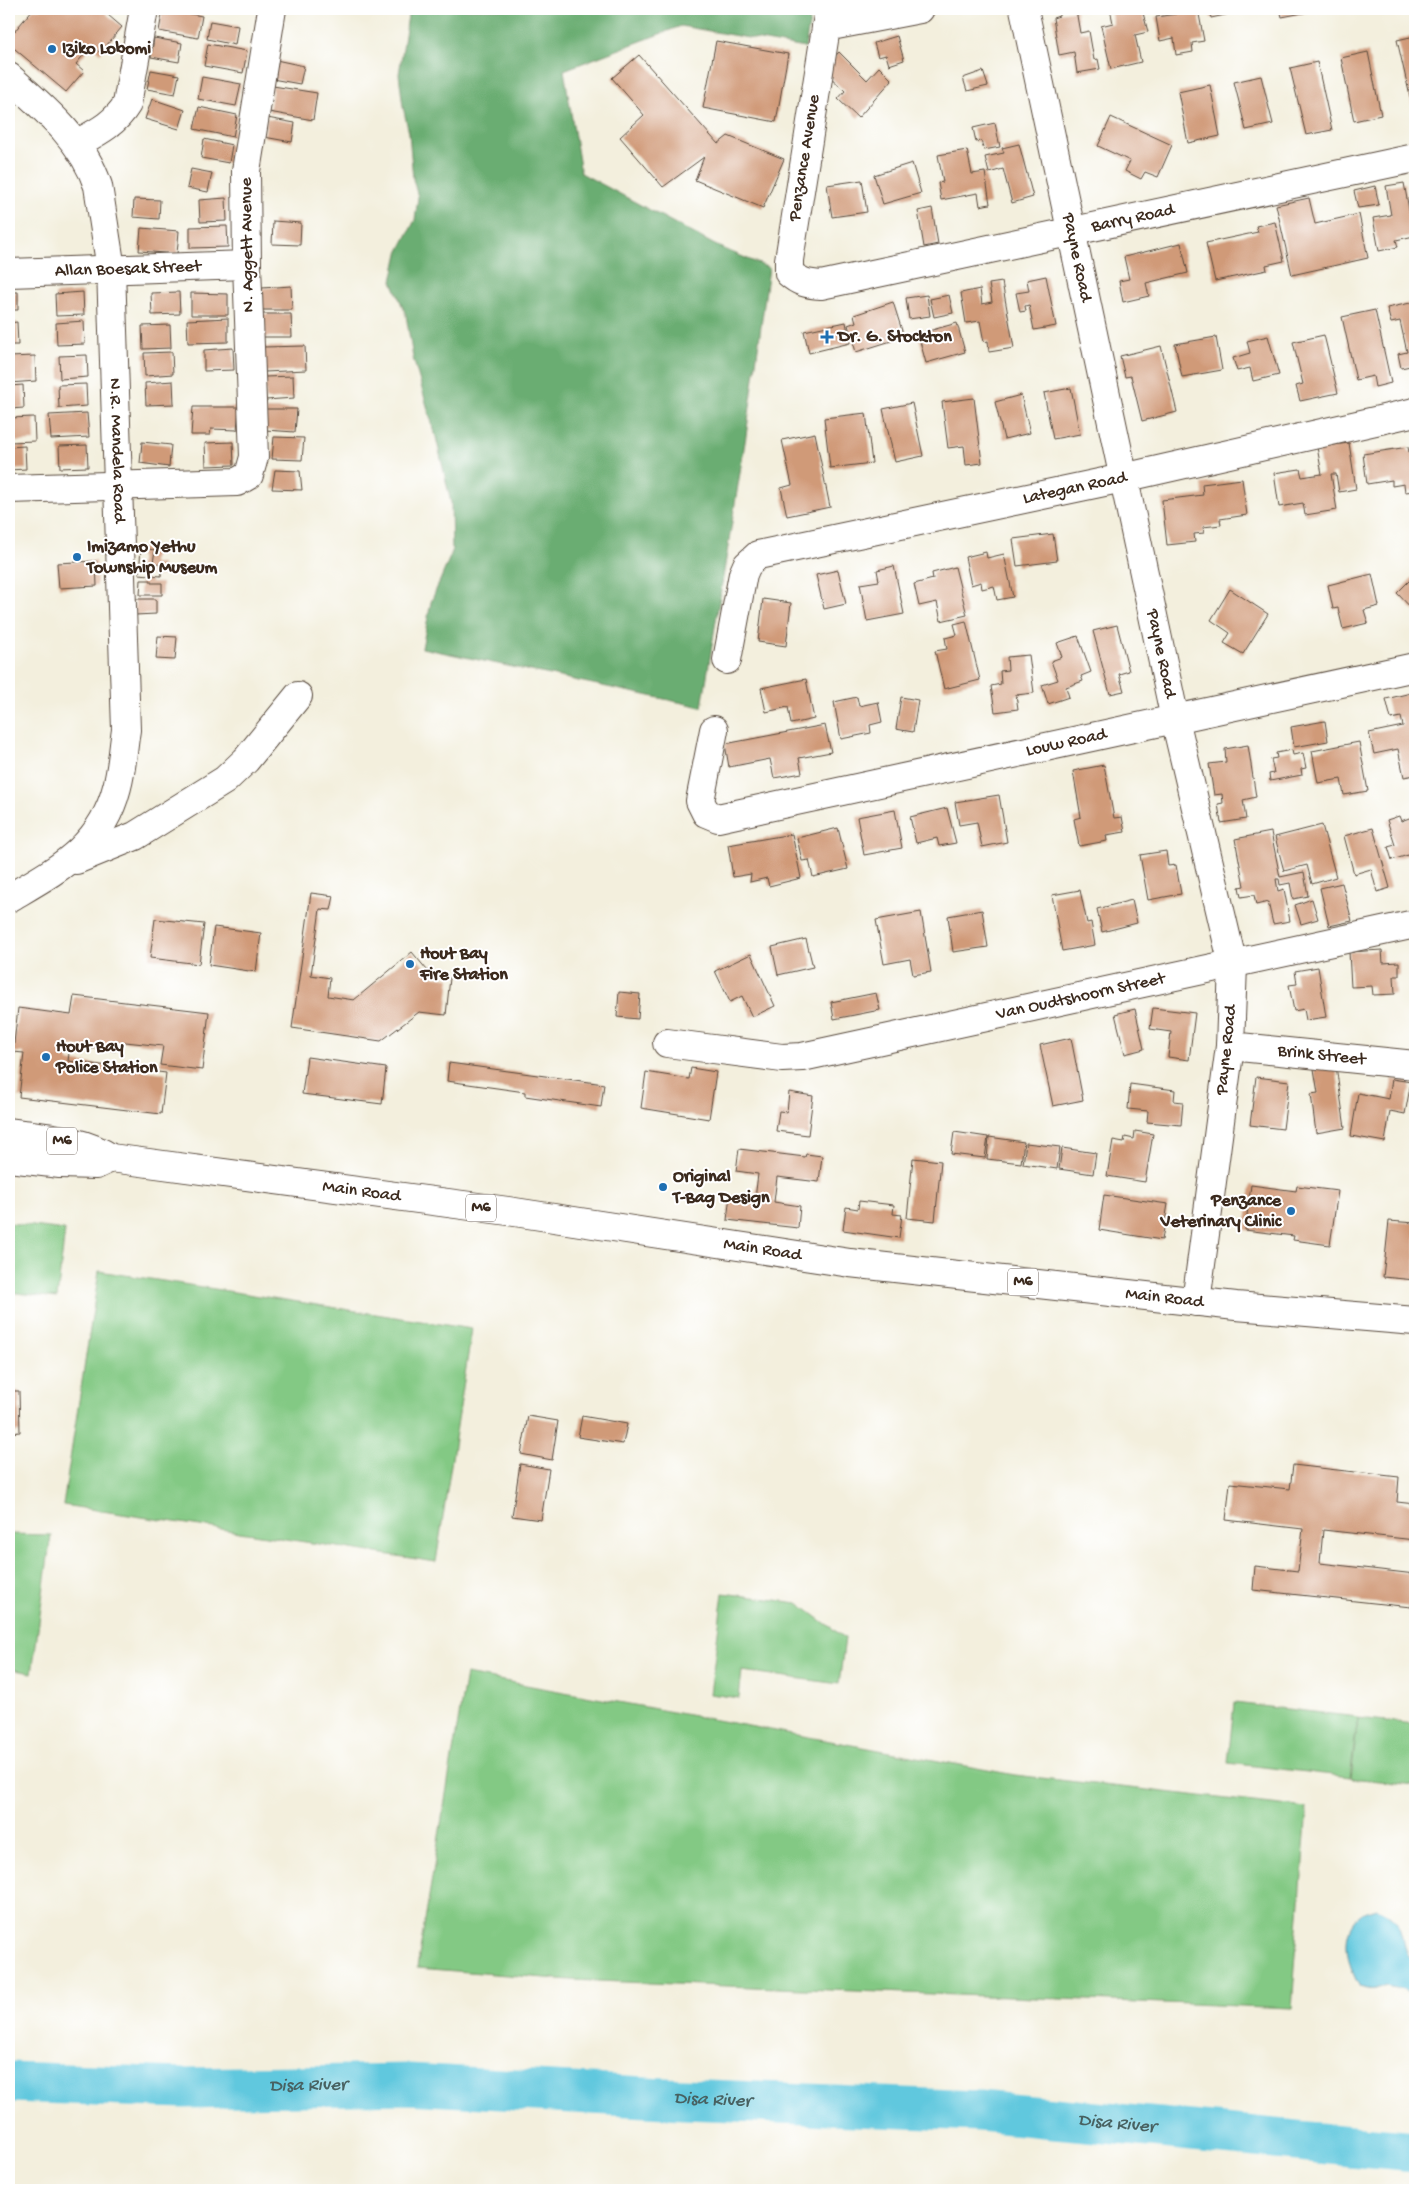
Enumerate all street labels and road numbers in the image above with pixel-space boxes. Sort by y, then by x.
street label: Penzance Avenue [784,92,825,224]
street label: N. Aggett Avenue [236,177,260,313]
street label: Barry Road [1088,199,1178,238]
street label: Payne Road [1057,210,1097,305]
street label: Allan Boesak Street [55,256,203,282]
street label: N.R. Mandela Road [104,377,130,525]
street label: Lategan Road [1021,467,1130,509]
street label: Payne Road [1141,606,1181,701]
street label: Louw Road [1024,723,1110,762]
street label: Van Oudtshoorn Street [993,968,1169,1025]
street label: Payne Road [1212,1003,1242,1097]
street label: Brink Street [1275,1040,1368,1071]
road number: M6 [47,1128,77,1154]
street label: Main Road [321,1176,403,1207]
road number: M6 [466,1194,496,1222]
street label: Main Road [722,1233,804,1266]
road number: M6 [1008,1268,1038,1295]
street label: Main Road [1124,1283,1206,1313]

